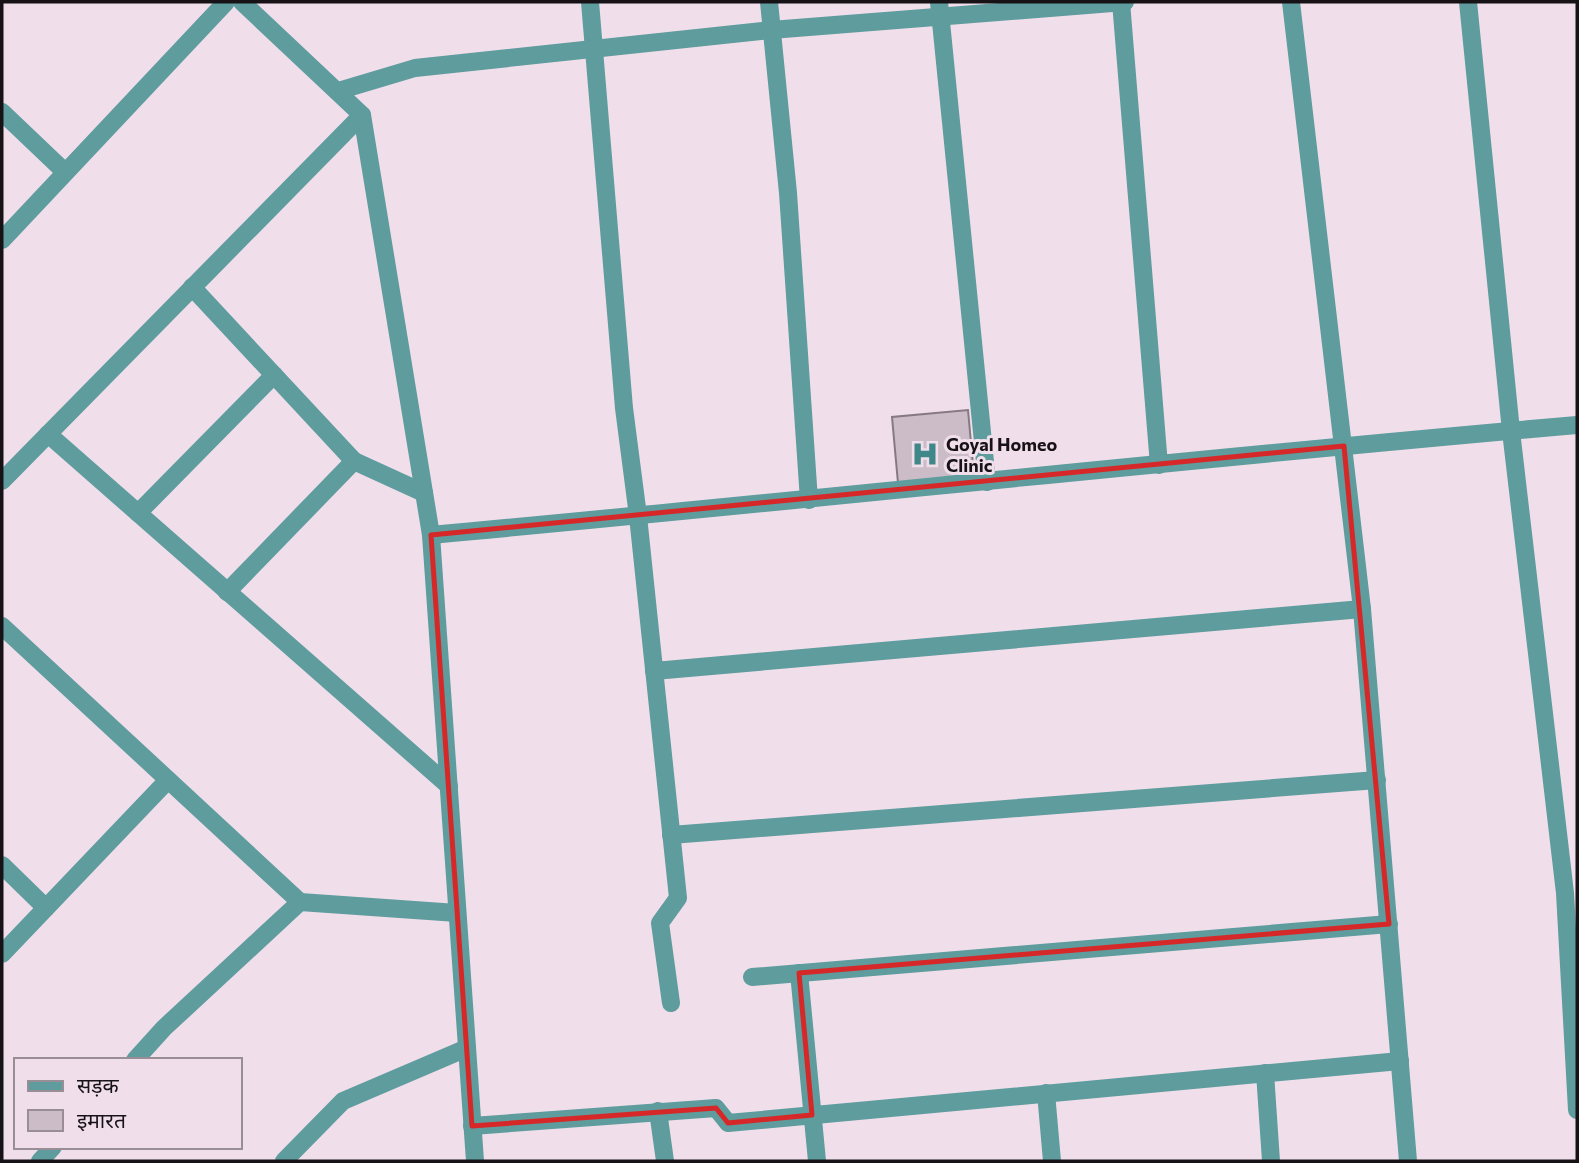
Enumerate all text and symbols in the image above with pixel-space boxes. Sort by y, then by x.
place label: Goyal Homeo Clinic [946,433,1057,476]
hospital icon: Goyal Homeo Clinic [910,439,940,469]
legend [14,1058,242,1149]
text: सड़क [77,1072,119,1097]
text: इमारत [77,1107,127,1132]

